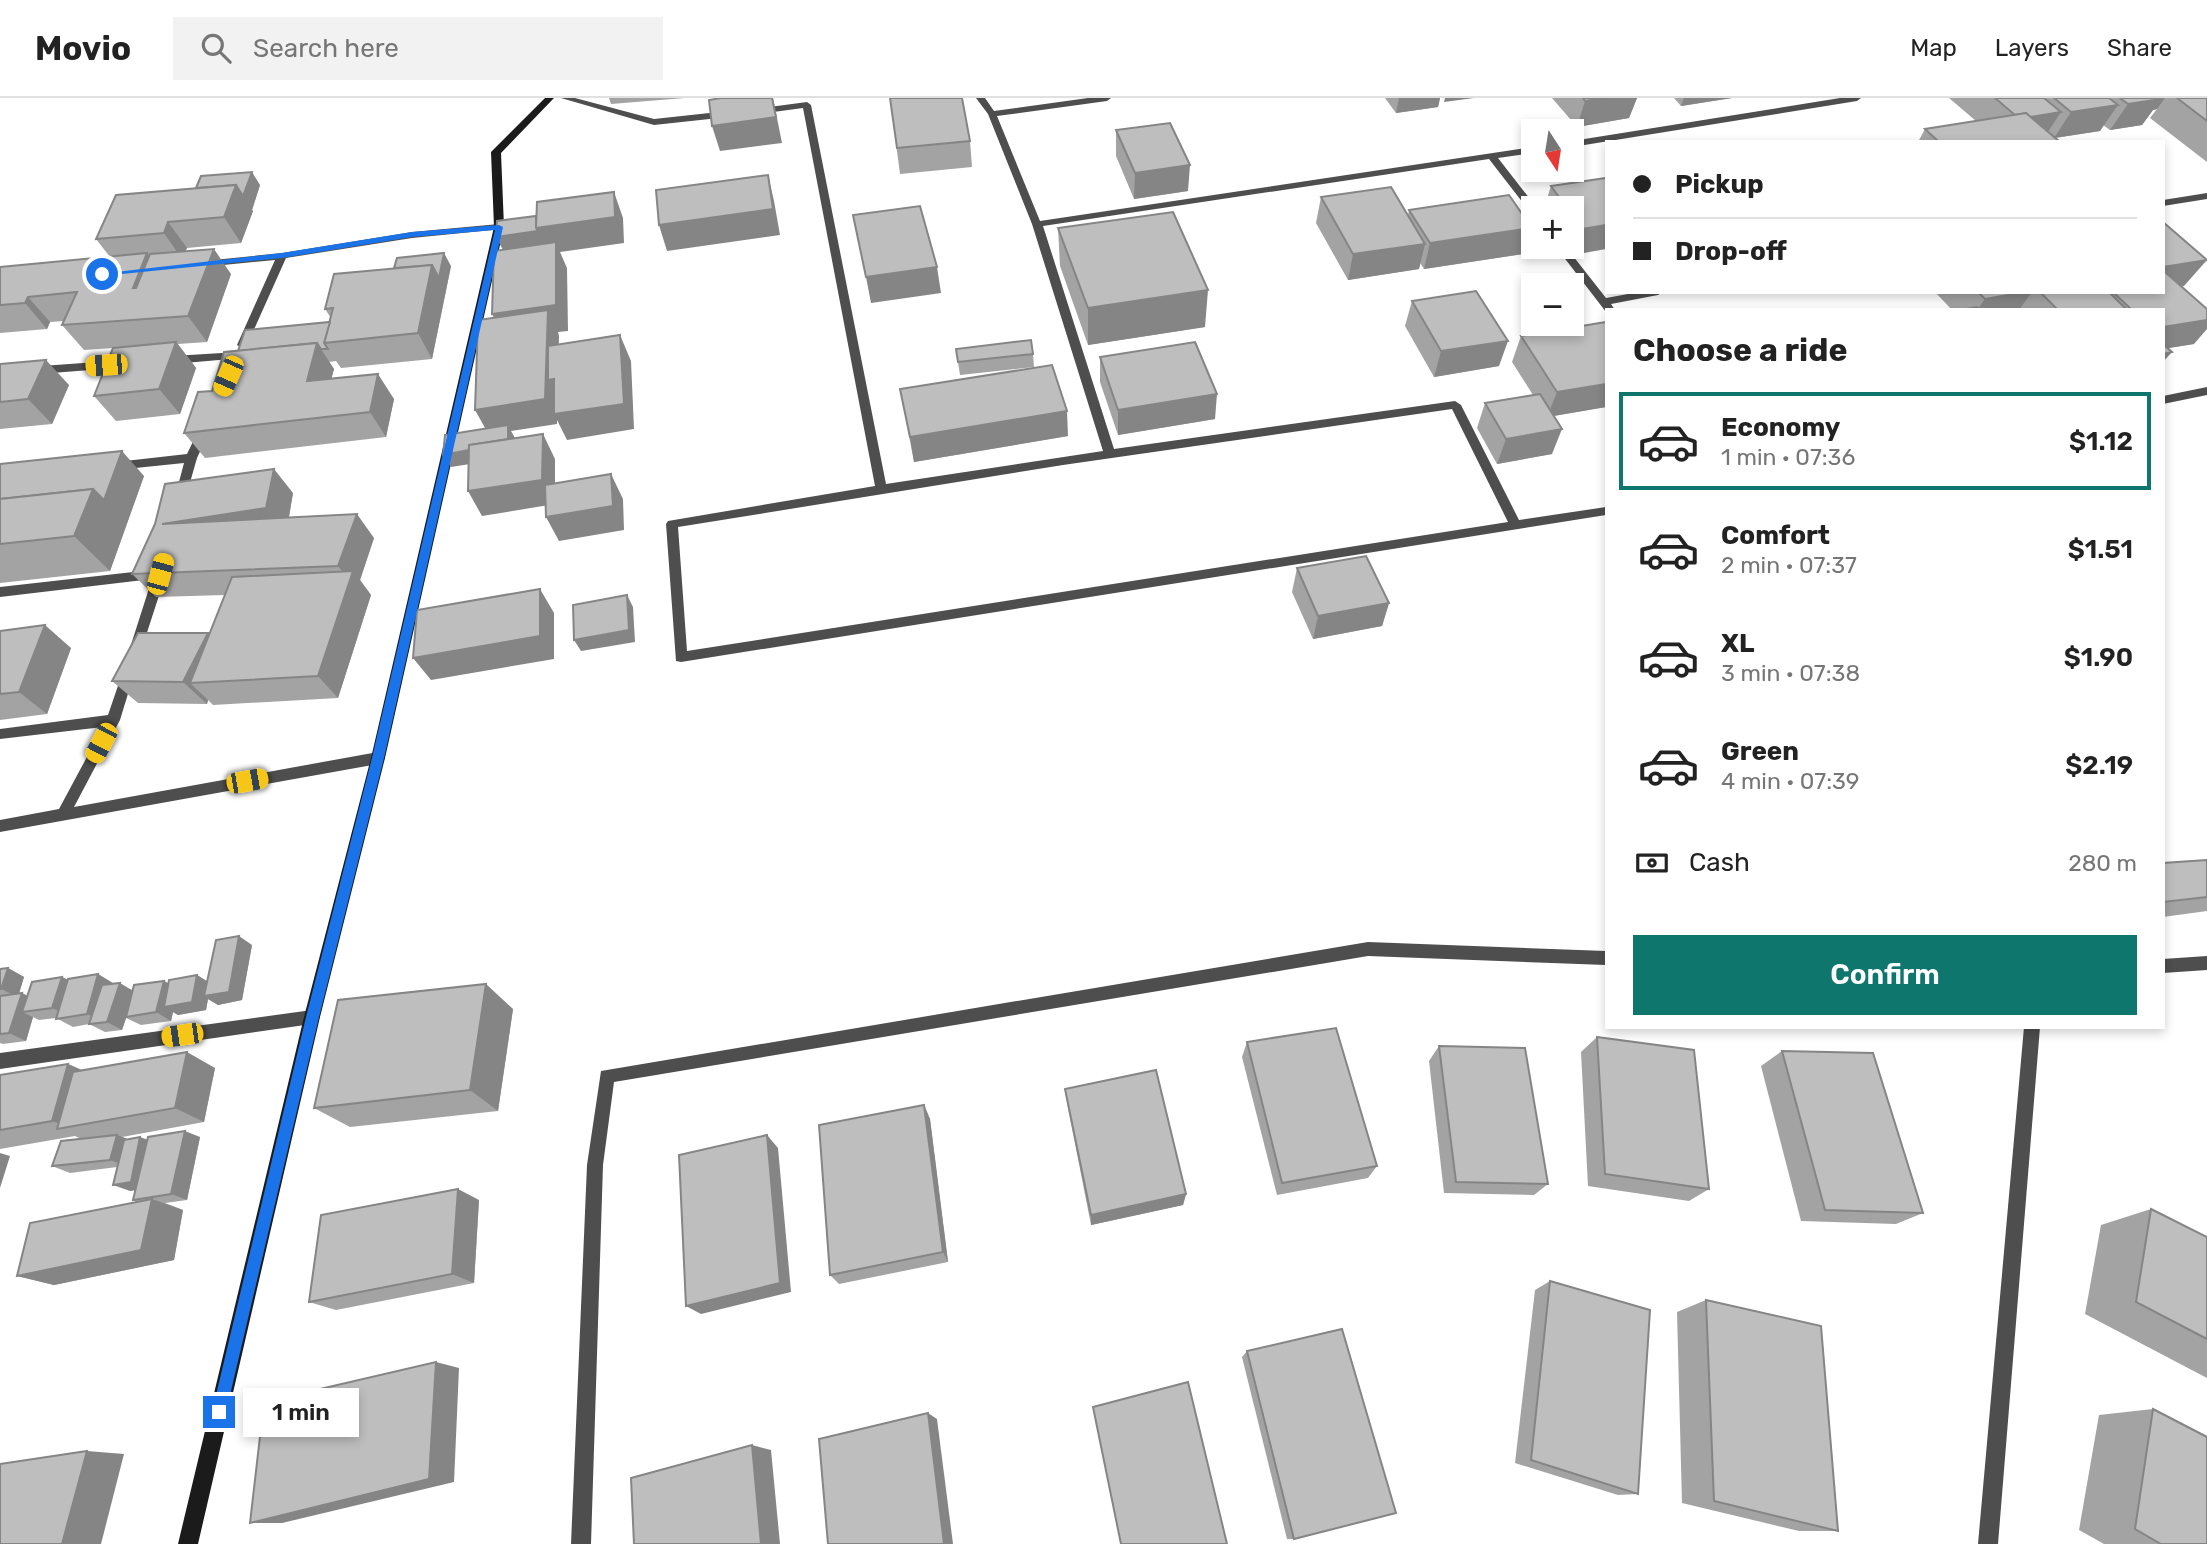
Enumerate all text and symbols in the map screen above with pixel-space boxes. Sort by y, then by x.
search box [173,17,663,80]
text: Movio [35,29,131,68]
icon: search [197,29,235,67]
text: Search here [253,33,399,64]
text: Map [1910,34,1957,62]
text: Layers [1995,34,2069,62]
text: Share [2107,34,2172,62]
north arrow [1521,119,1584,182]
map controls [1521,119,1584,336]
text: Pickup [1675,169,1764,200]
button: + [1521,196,1584,259]
text: Drop-off [1675,236,1787,267]
route start [86,258,118,290]
button: − [1521,273,1584,336]
text: Choose a ride [1633,331,1847,369]
car [85,353,128,377]
car [210,353,247,399]
icon: car [1637,410,1700,473]
text: Economy [1721,412,1840,443]
text: $1.12 [2069,426,2133,457]
text: 1 min · 07:36 [1721,443,1855,471]
icon: car [1637,518,1700,581]
text: Comfort [1721,520,1830,551]
text: $1.51 [2068,534,2133,565]
car [145,551,176,597]
text: 2 min · 07:37 [1721,551,1857,579]
icon: car [1637,626,1700,689]
text: XL [1721,628,1754,659]
text: $1.90 [2064,642,2133,673]
text: 3 min · 07:38 [1721,659,1860,687]
car [82,720,121,766]
icon: car [1637,734,1700,797]
text: Green [1721,736,1799,767]
text: $2.19 [2065,750,2133,781]
car [225,767,270,795]
text: 4 min · 07:39 [1721,767,1859,795]
icon: cash [1633,844,1671,882]
text: Cash [1689,847,1750,878]
text: 280 m [2068,849,2137,877]
button: Confirm [1633,935,2137,1015]
car [160,1022,205,1048]
callout: 1 min [244,1388,359,1436]
route end [203,1396,235,1428]
text: 1 min [272,1398,330,1426]

